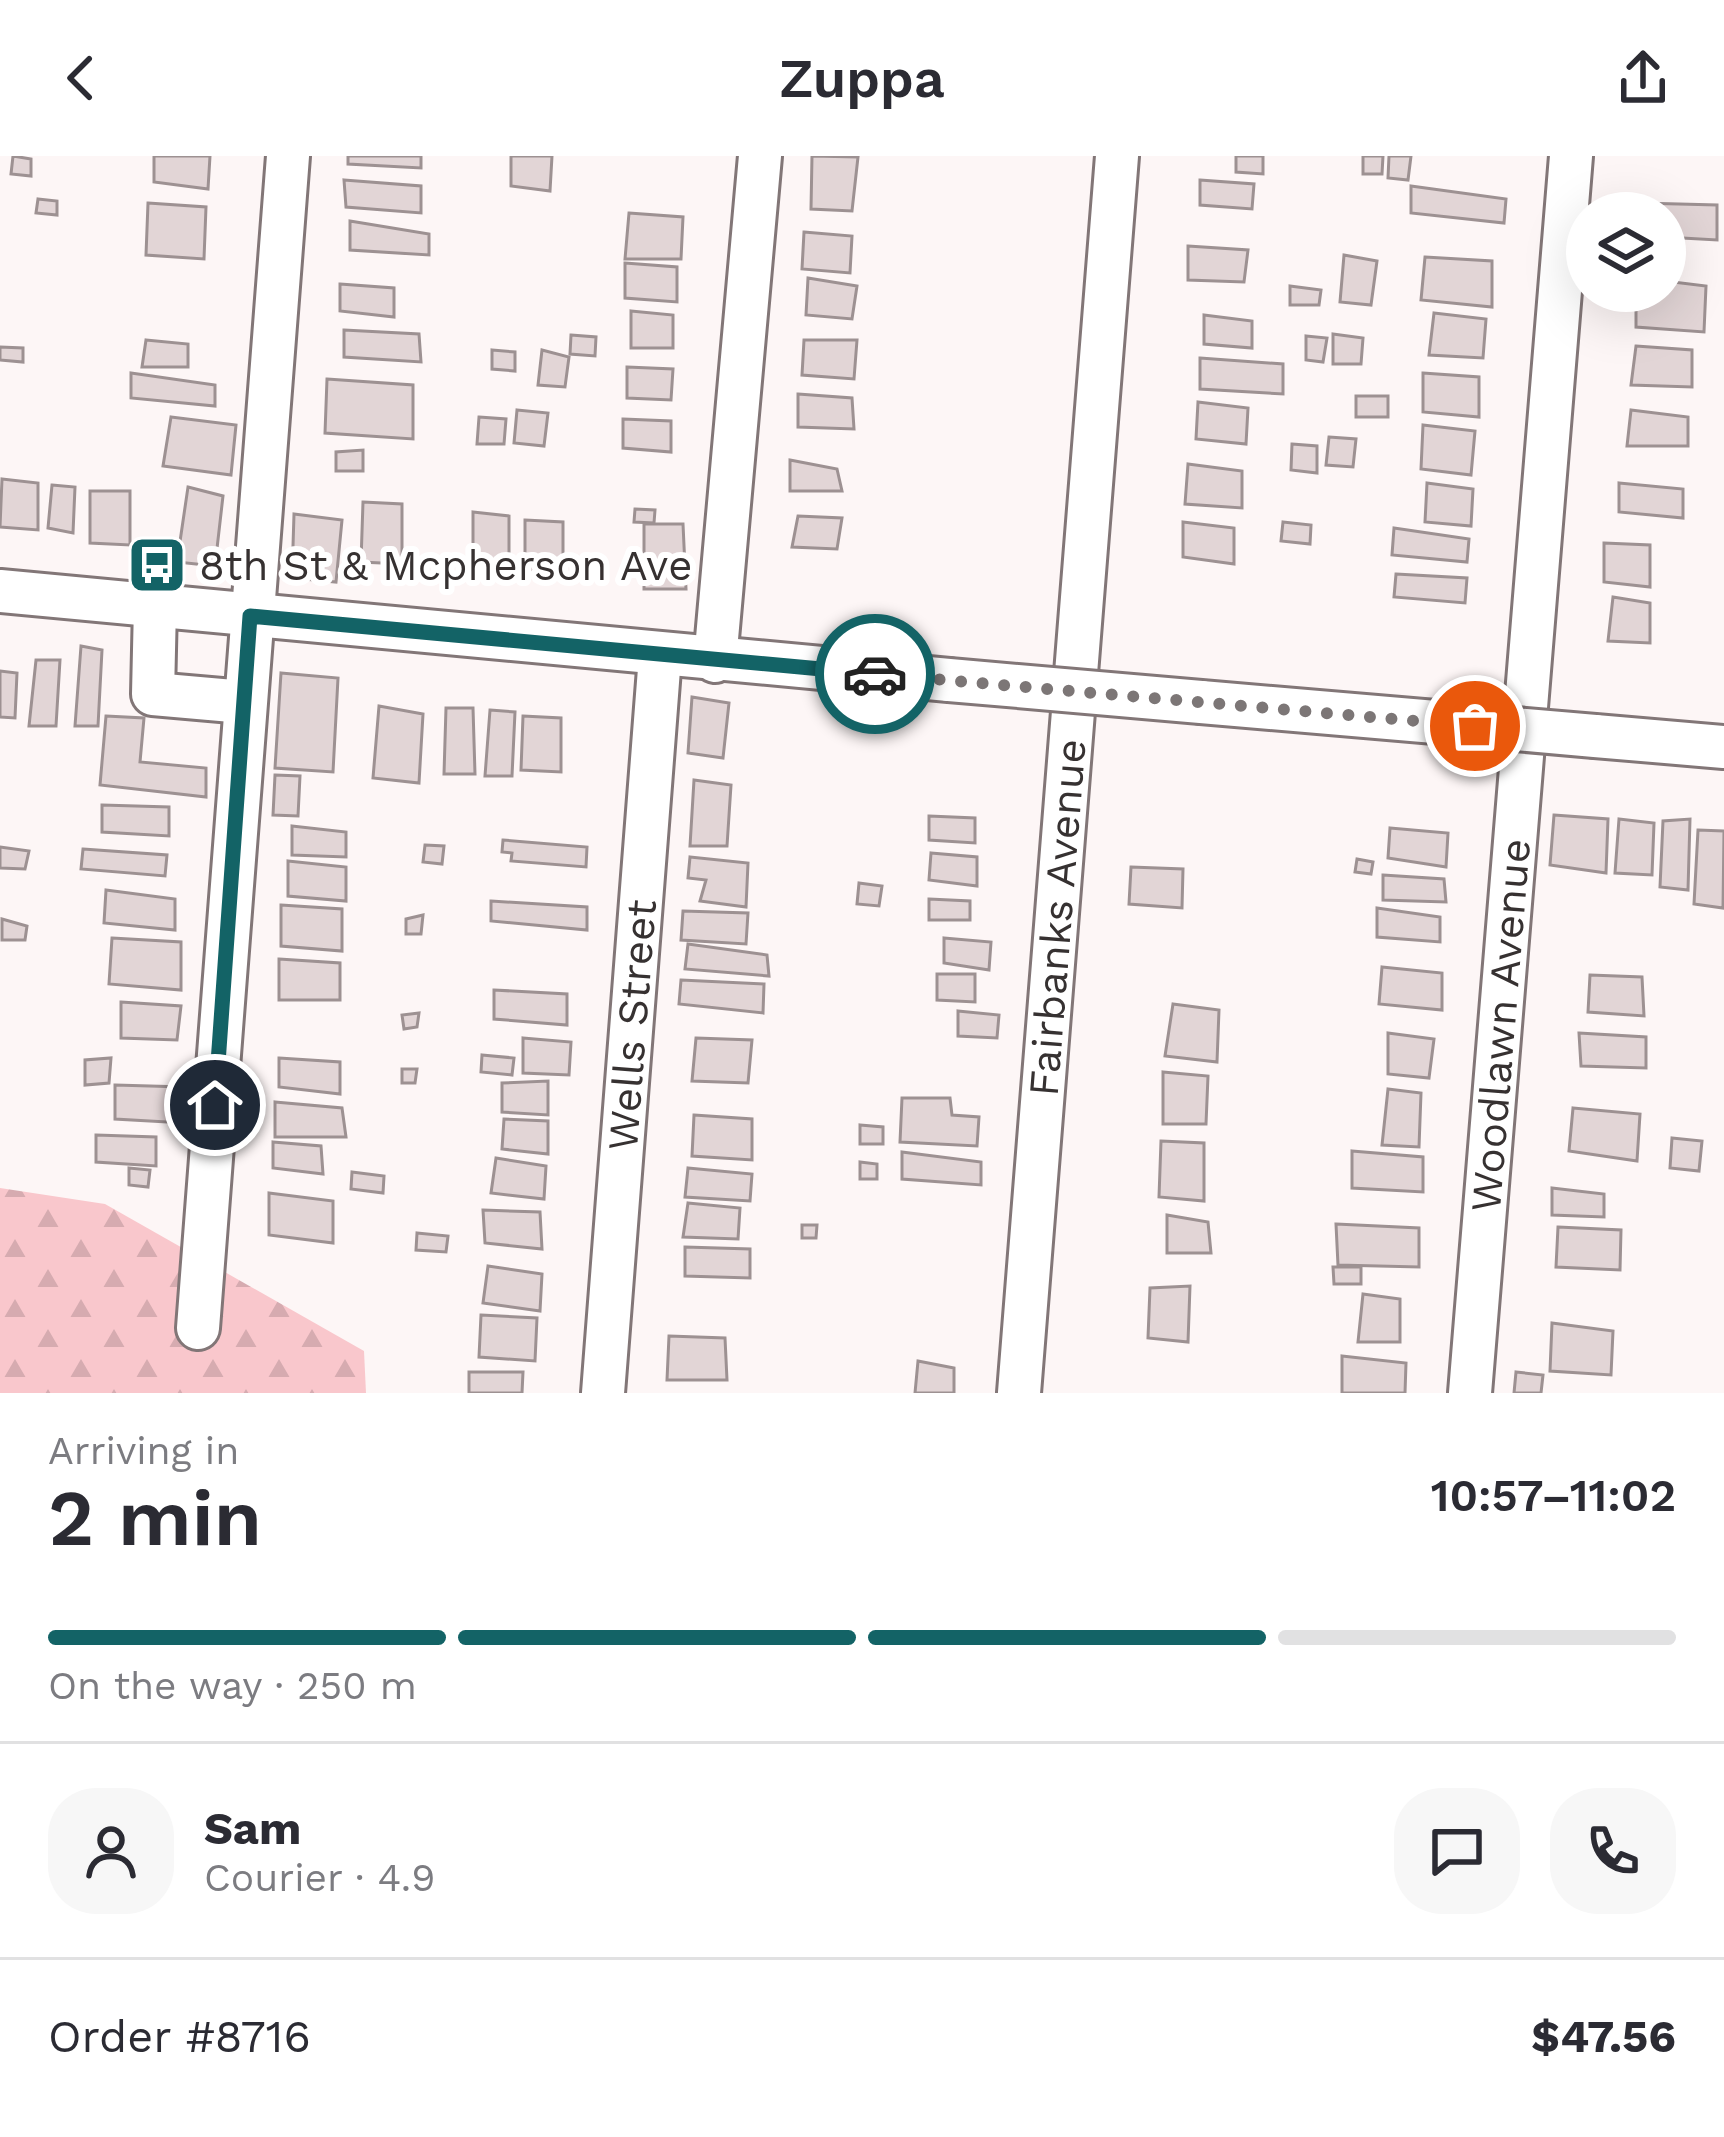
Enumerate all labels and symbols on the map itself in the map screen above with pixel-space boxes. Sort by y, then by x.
bus stop icon: 8th St & Mcpherson Ave [126,534,188,596]
place label: 8th St & Mcpherson Ave [199,541,692,590]
courier [815,614,935,734]
pin [1424,675,1526,777]
street label: Fairbanks Avenue [1018,737,1095,1098]
street label: Woodlawn Avenue [1460,837,1540,1214]
street label: Wells Street [597,898,666,1153]
pin [164,1054,266,1156]

